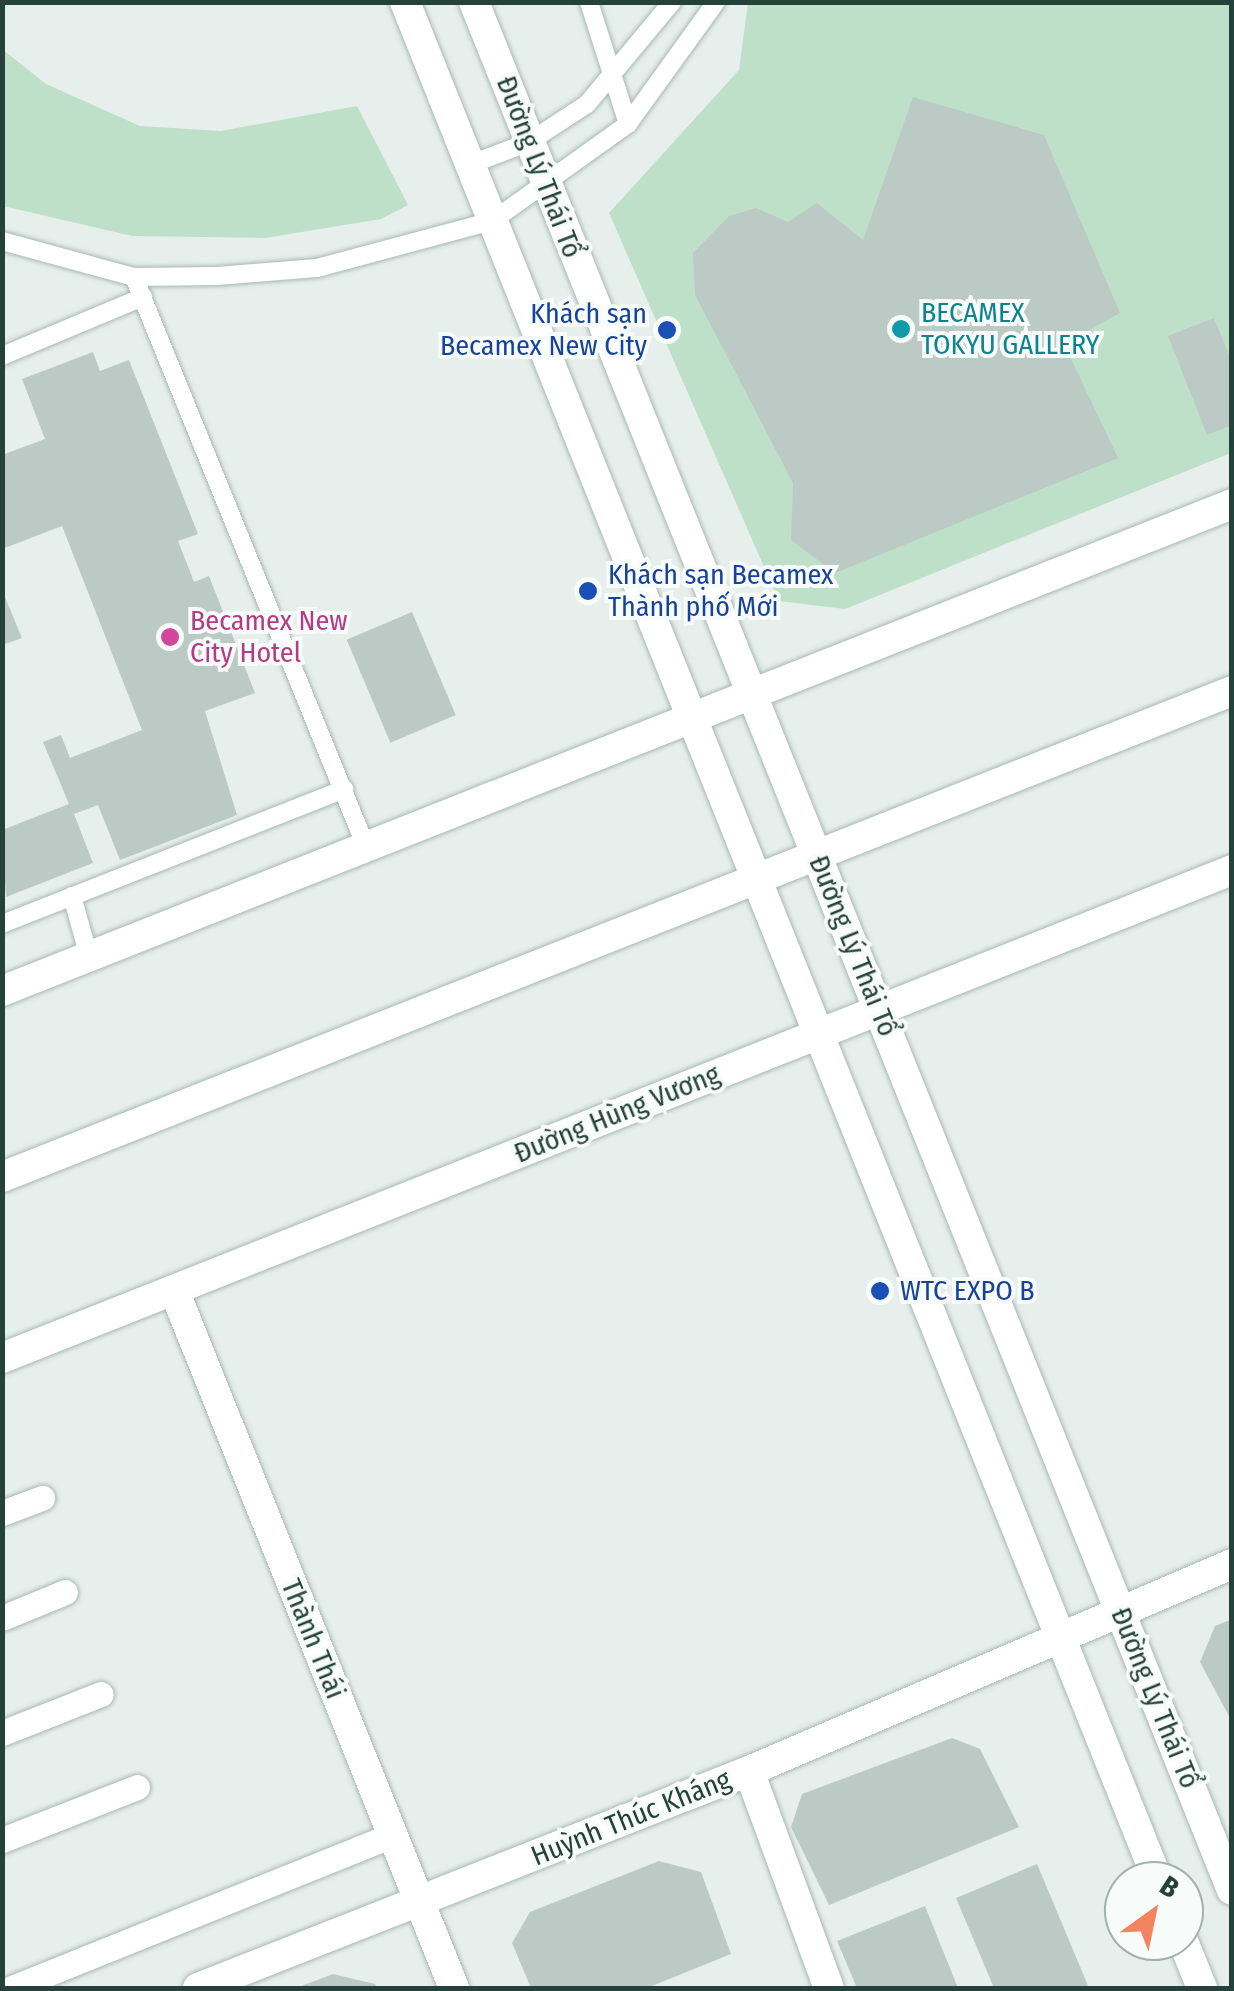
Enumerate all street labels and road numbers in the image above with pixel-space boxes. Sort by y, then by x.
street label: Đường Lý Thái Tổ [489,71,589,263]
street label: Đường Lý Thái Tổ [801,851,905,1041]
street label: Đường Hùng Vương [509,1057,725,1171]
street label: Thành Thái [274,1574,352,1704]
street label: Đường Lý Thái Tổ [1103,1603,1207,1793]
street label: Huỳnh Thúc Kháng [526,1763,736,1873]

